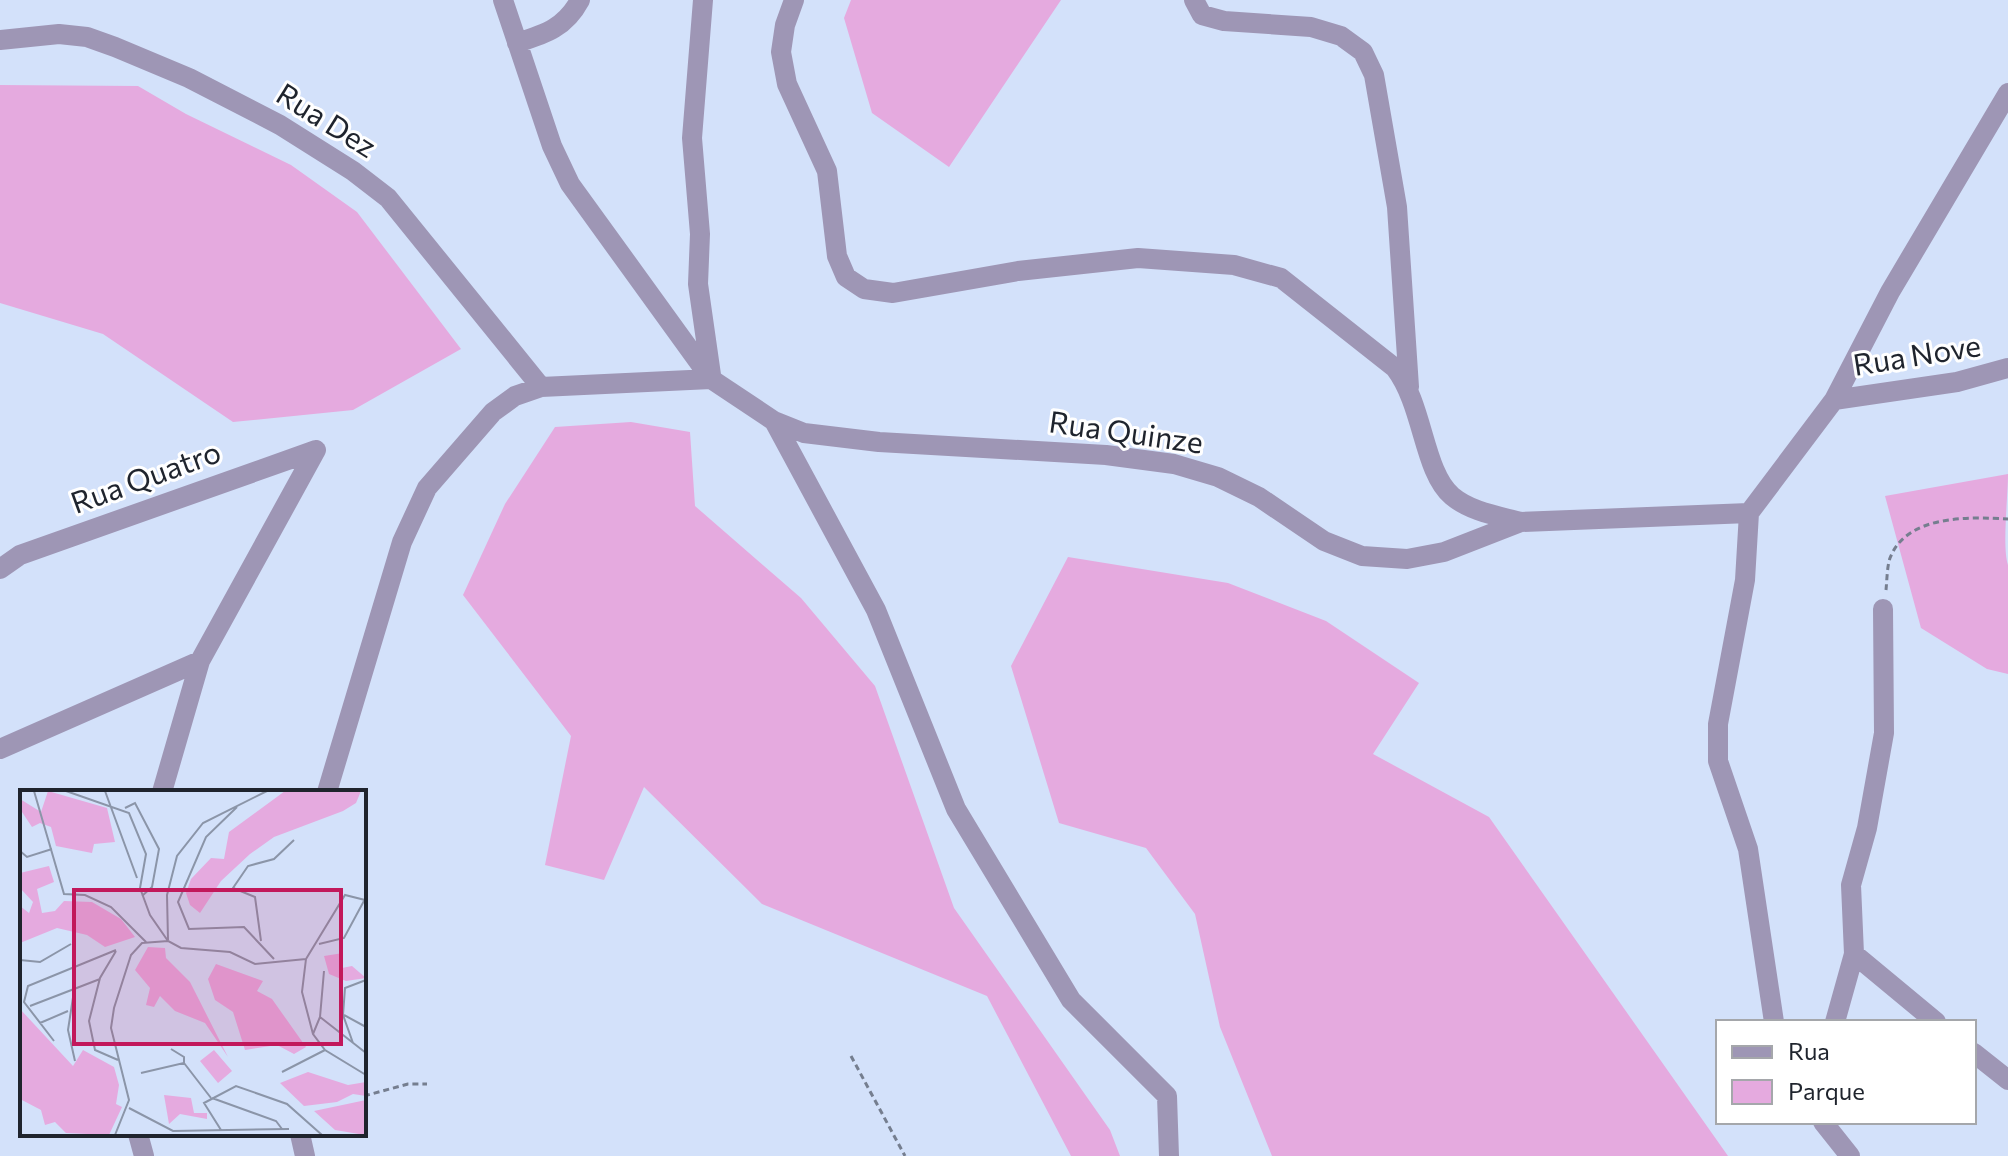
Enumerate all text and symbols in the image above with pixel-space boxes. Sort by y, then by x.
street label: Rua Dez [270,74,384,164]
street label: Rua Nove [1850,325,1983,382]
street label: Rua Quinze [1047,401,1206,460]
street label: Rua Quatro [65,431,225,520]
inset map [20,790,366,1136]
legend [1716,1020,1976,1124]
text: Rua [1788,1036,1830,1065]
text: Parque [1788,1076,1865,1105]

